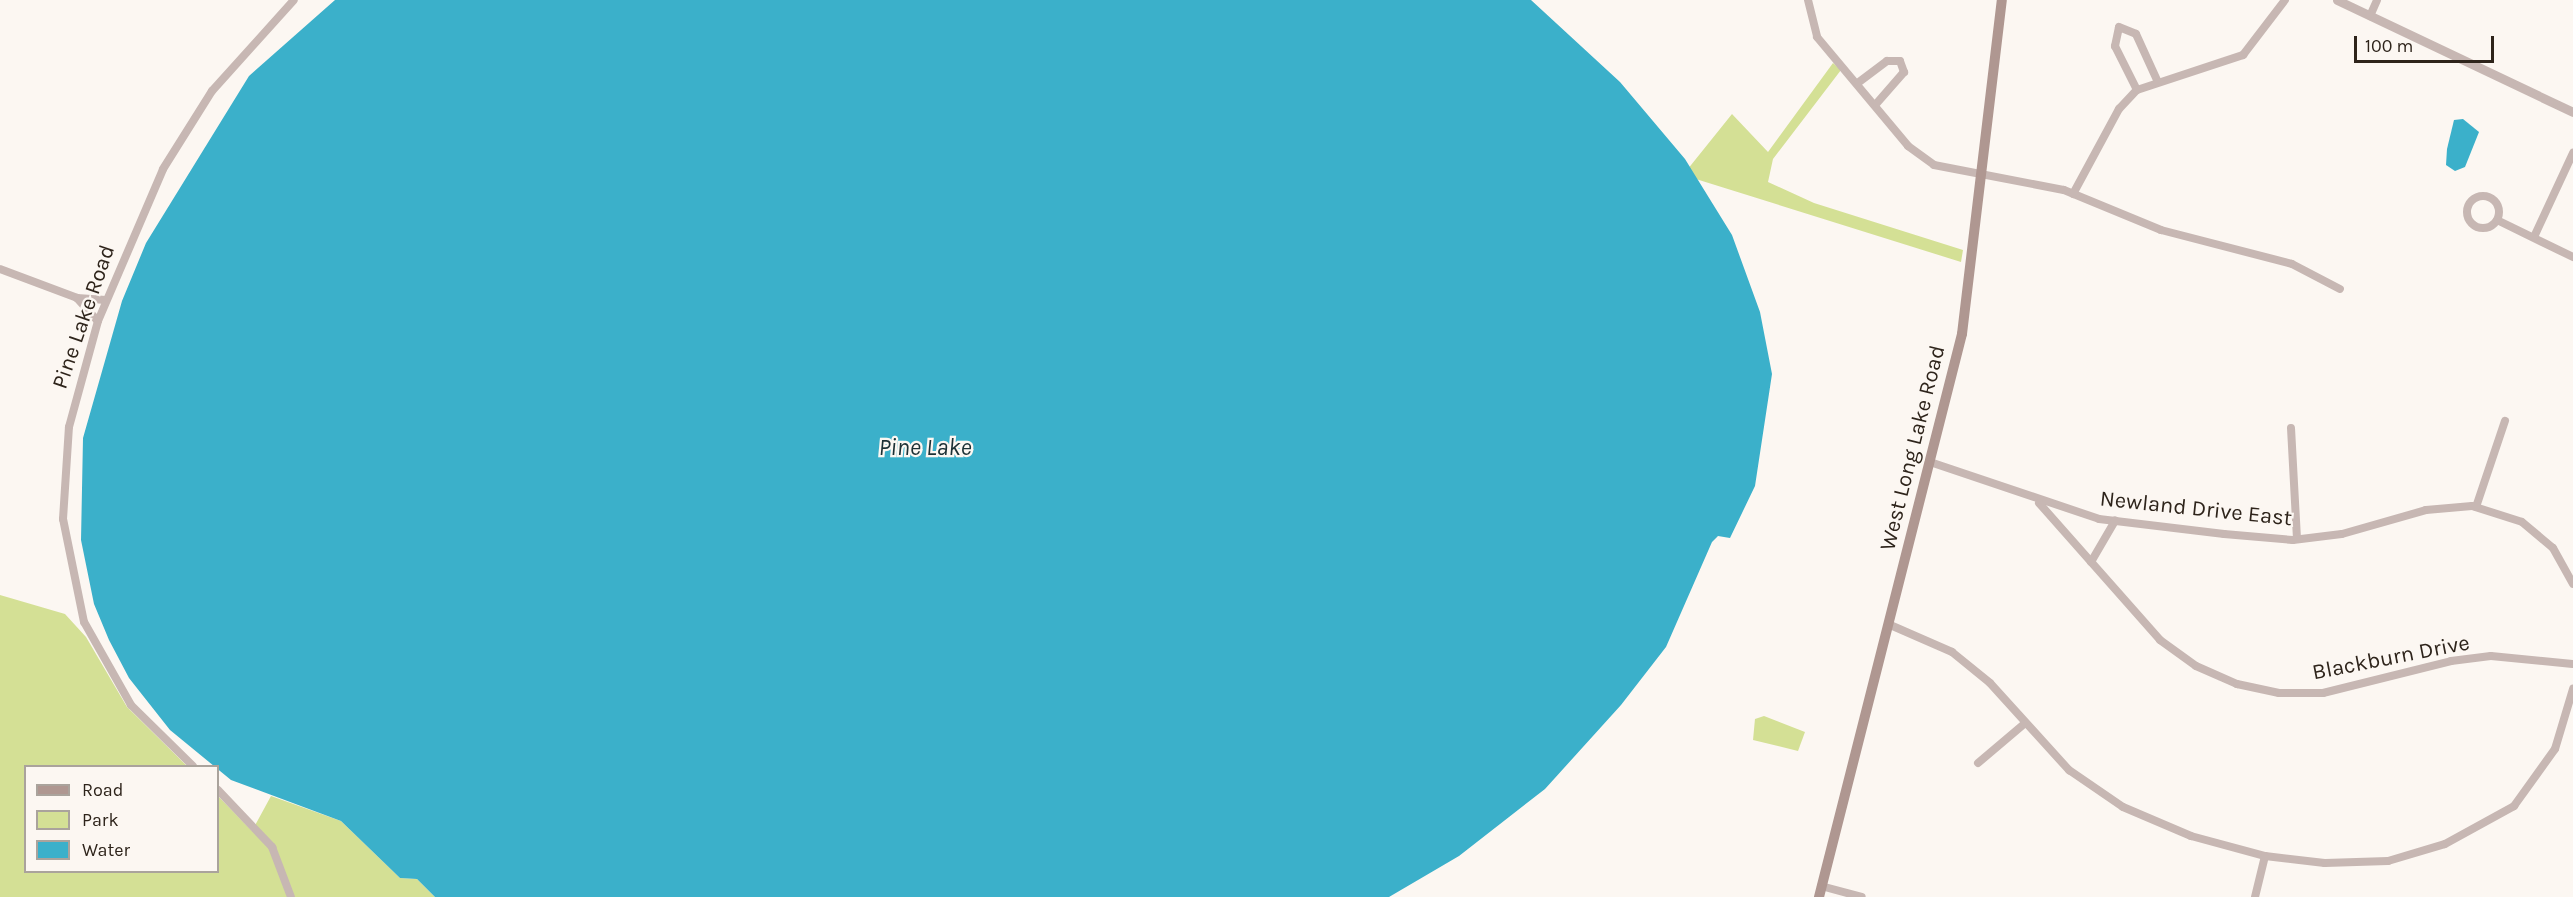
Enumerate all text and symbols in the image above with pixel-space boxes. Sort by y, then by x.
scale bar [2357,24,2496,62]
text: 100 m [2365,35,2413,57]
street label: Pine Lake Road [47,242,121,392]
street label: West Long Lake Road [1875,343,1951,553]
water label: Pine Lake [878,434,972,462]
street label: Newland Drive East [2099,486,2293,532]
street label: Blackburn Drive [2310,630,2472,686]
legend [24,765,219,873]
text: Road [82,779,123,801]
text: Park [82,809,119,831]
text: Water [82,839,130,861]

